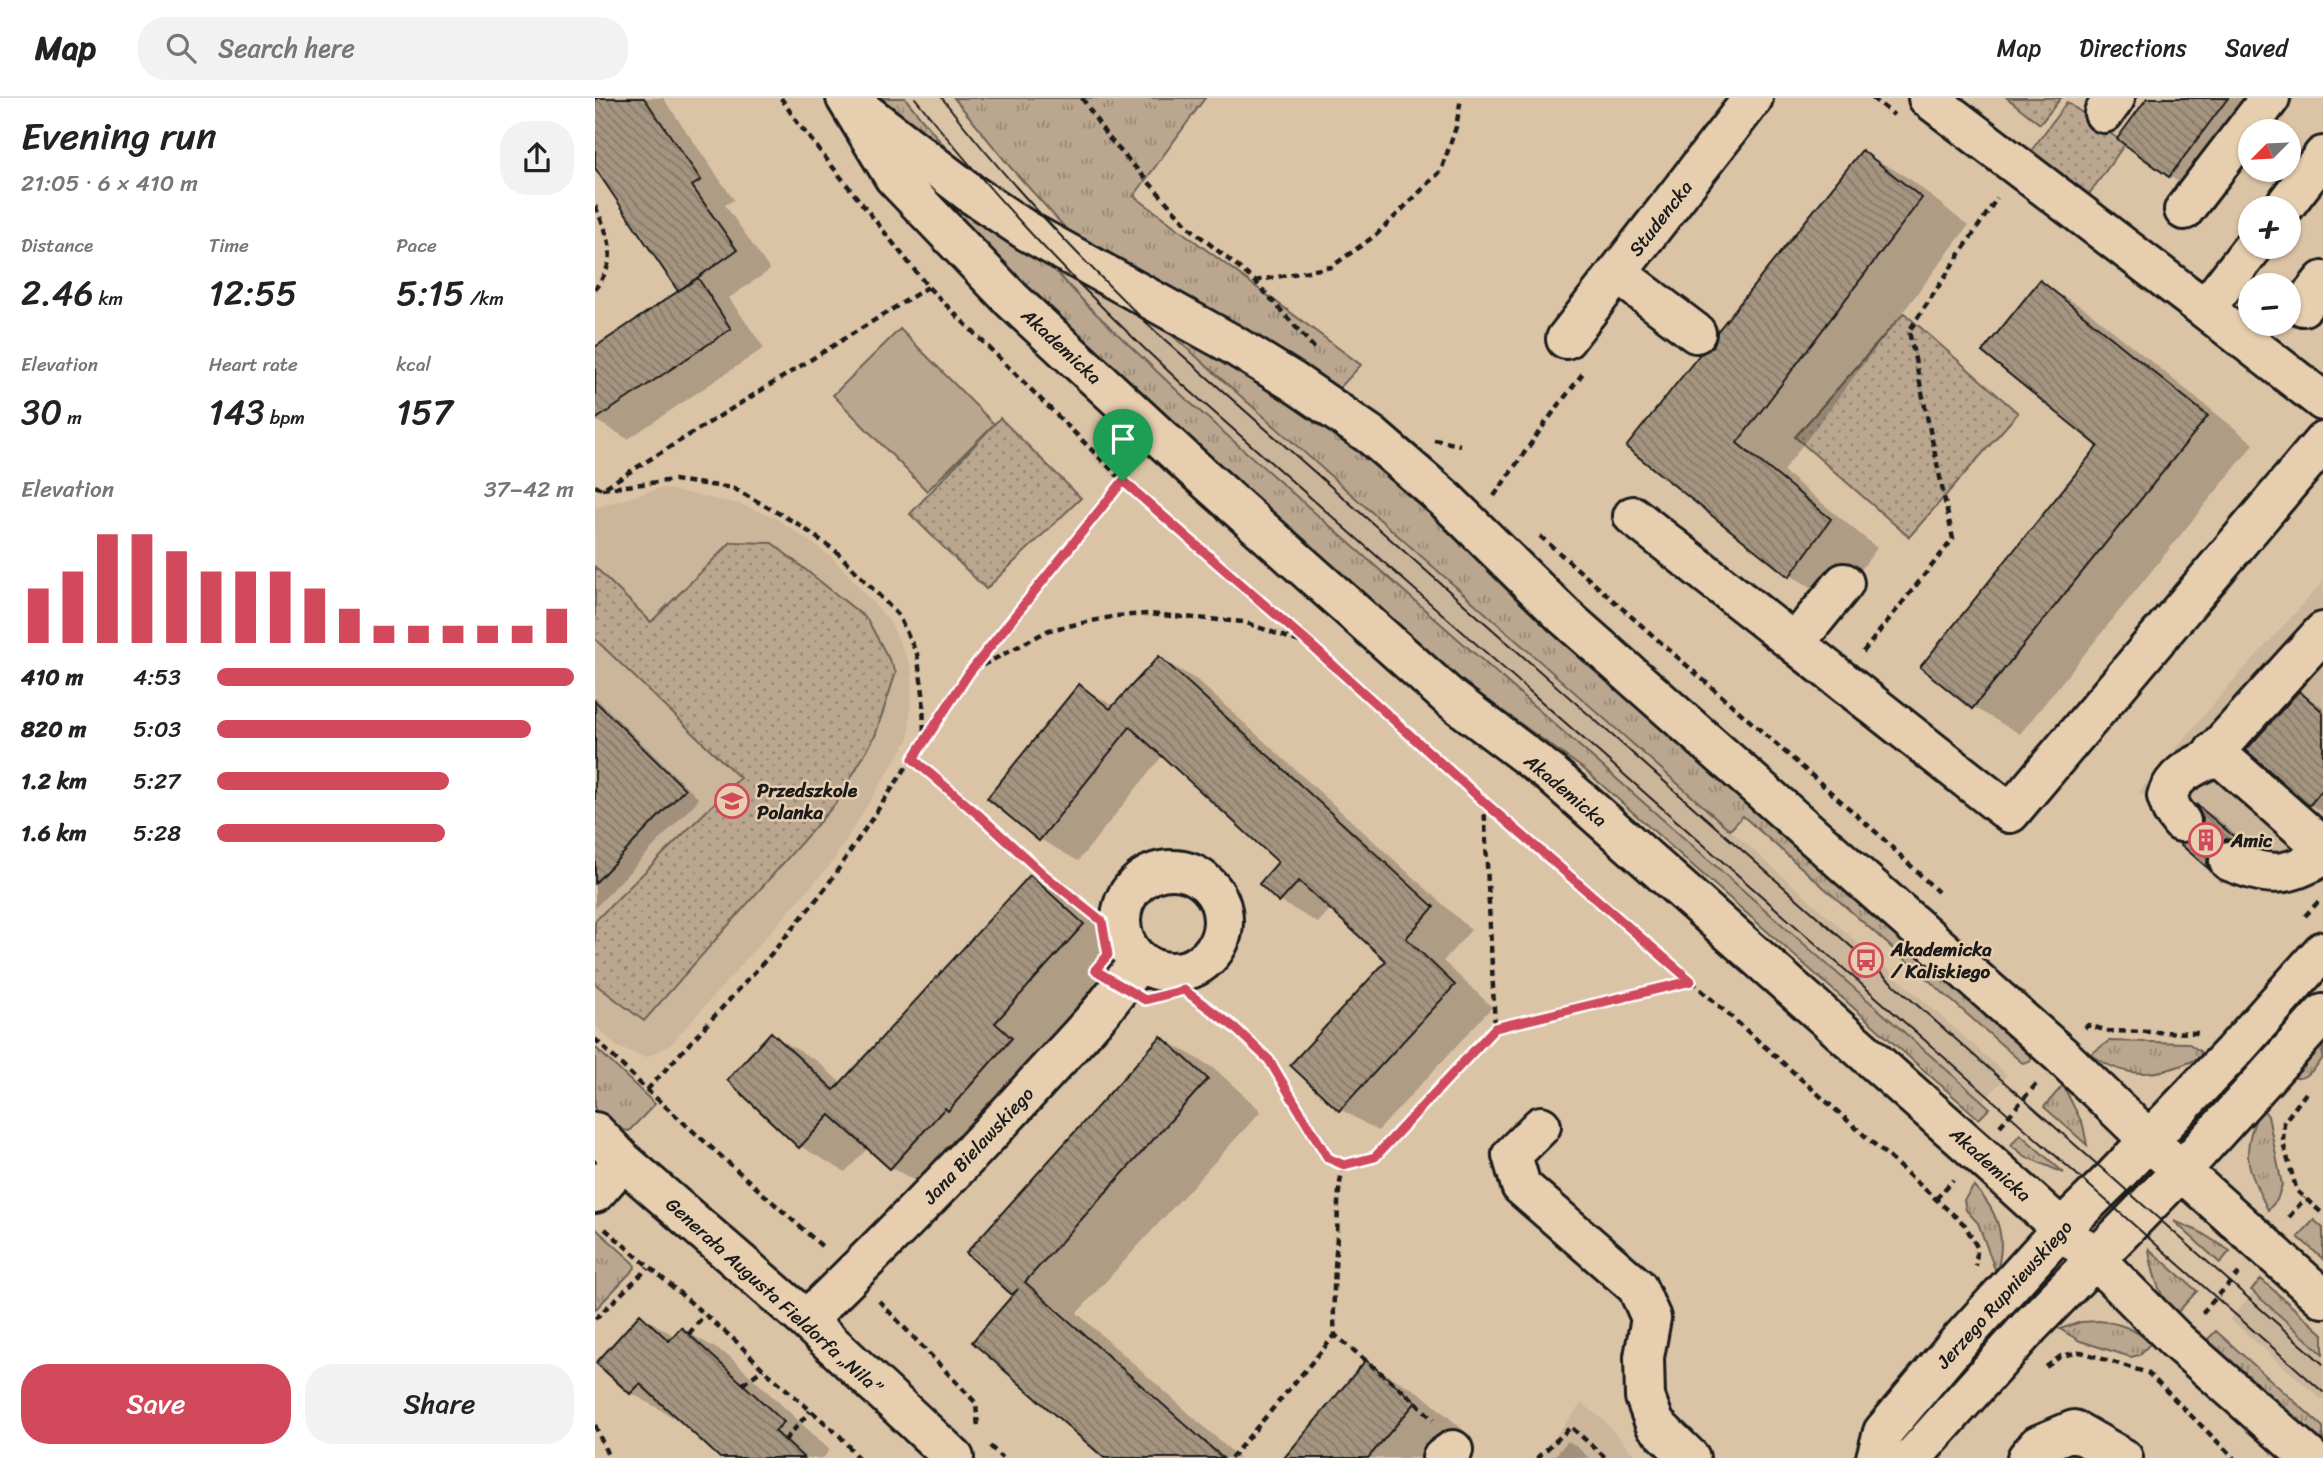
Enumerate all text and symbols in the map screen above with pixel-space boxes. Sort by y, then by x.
search box [138,17,628,80]
text: Map [35,19,96,77]
text: Search here [218,25,355,71]
text: Map [1997,27,2041,69]
text: Directions [2079,27,2187,69]
text: Saved [2225,27,2288,69]
icon: search [162,29,200,67]
text: Evening run [21,103,217,170]
north arrow [2238,119,2301,182]
map controls [2238,119,2301,336]
button: share [500,121,574,195]
text: 21:05 · 6 × 410 m [21,163,198,204]
street label: Studencka [1620,172,1701,264]
button: + [2238,196,2301,259]
text: Distance [21,229,93,262]
text: Time [209,229,249,262]
text: Pace [396,229,437,262]
text: 2.46 [21,262,94,324]
text: 12:55 [209,262,297,324]
text: 5:15 [396,262,465,324]
button: − [2238,273,2301,336]
text: km [94,282,123,315]
text: /km [465,282,504,315]
street label: Akademicka [1013,299,1110,393]
text: Elevation [21,348,98,381]
text: Heart rate [209,348,298,381]
text: kcal [396,348,431,381]
text: 30 [21,381,62,443]
text: 143 [209,381,265,443]
text: 157 [396,381,453,443]
text: m [62,401,82,434]
text: bpm [265,401,305,434]
pin [1093,409,1153,481]
icon: arrive [1104,420,1142,458]
text: Elevation [21,469,114,510]
text: 37–42 m [484,469,574,510]
text: 410 m [21,657,83,698]
text: 4:53 [133,657,181,698]
text: 820 m [21,709,86,750]
text: 5:03 [133,709,181,750]
street label: Akademicka [1516,745,1615,836]
text: 1.2 km [21,761,87,802]
text: 5:27 [133,761,180,802]
place label: Przedszkole Polanka [757,774,858,829]
school or university icon: Przedszkole Polanka [713,782,751,820]
text: 1.6 km [21,813,87,854]
text: 5:28 [133,813,181,854]
building icon: Amic [2187,821,2225,859]
place label: Amic [2230,824,2273,857]
place label: Akademicka / Kaliskiego [1890,933,1992,988]
bus stop icon: Akademicka / Kaliskiego [1847,941,1885,979]
street label: Jana Bielawskiego [914,1078,1042,1213]
street label: Akademicka [1941,1118,2040,1211]
street label: Generała Augusta Fieldorfa „Nila” [658,1189,891,1404]
street label: Jerzego Rupniewskiego [1927,1212,2081,1377]
button: Save [21,1364,291,1444]
button: Share [305,1364,574,1444]

